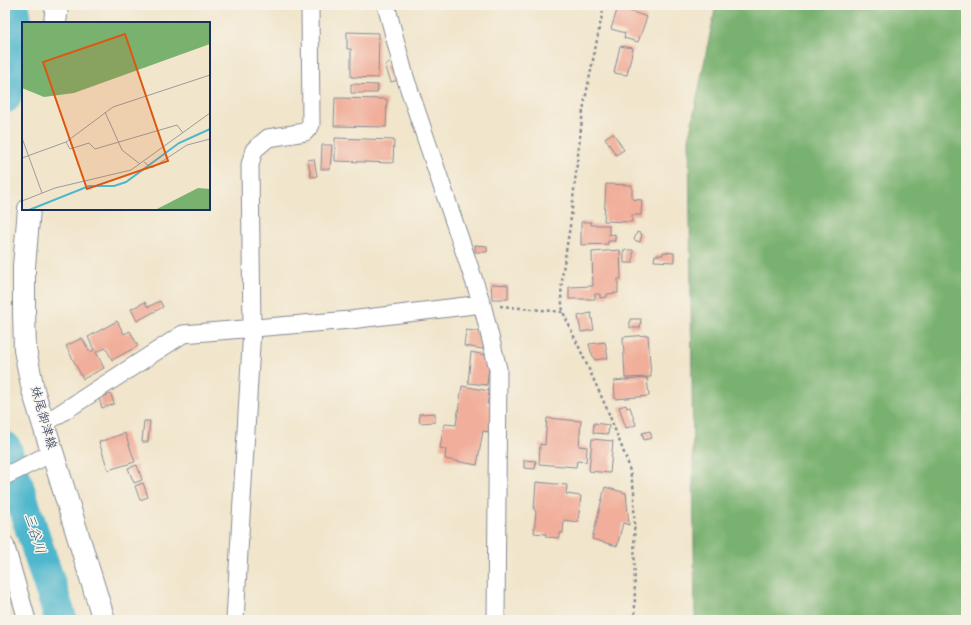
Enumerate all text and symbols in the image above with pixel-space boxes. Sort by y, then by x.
inset map [22,22,210,210]
street label: 妹尾御津線 [26,384,59,452]
water label: 三谷川 [18,511,48,557]

